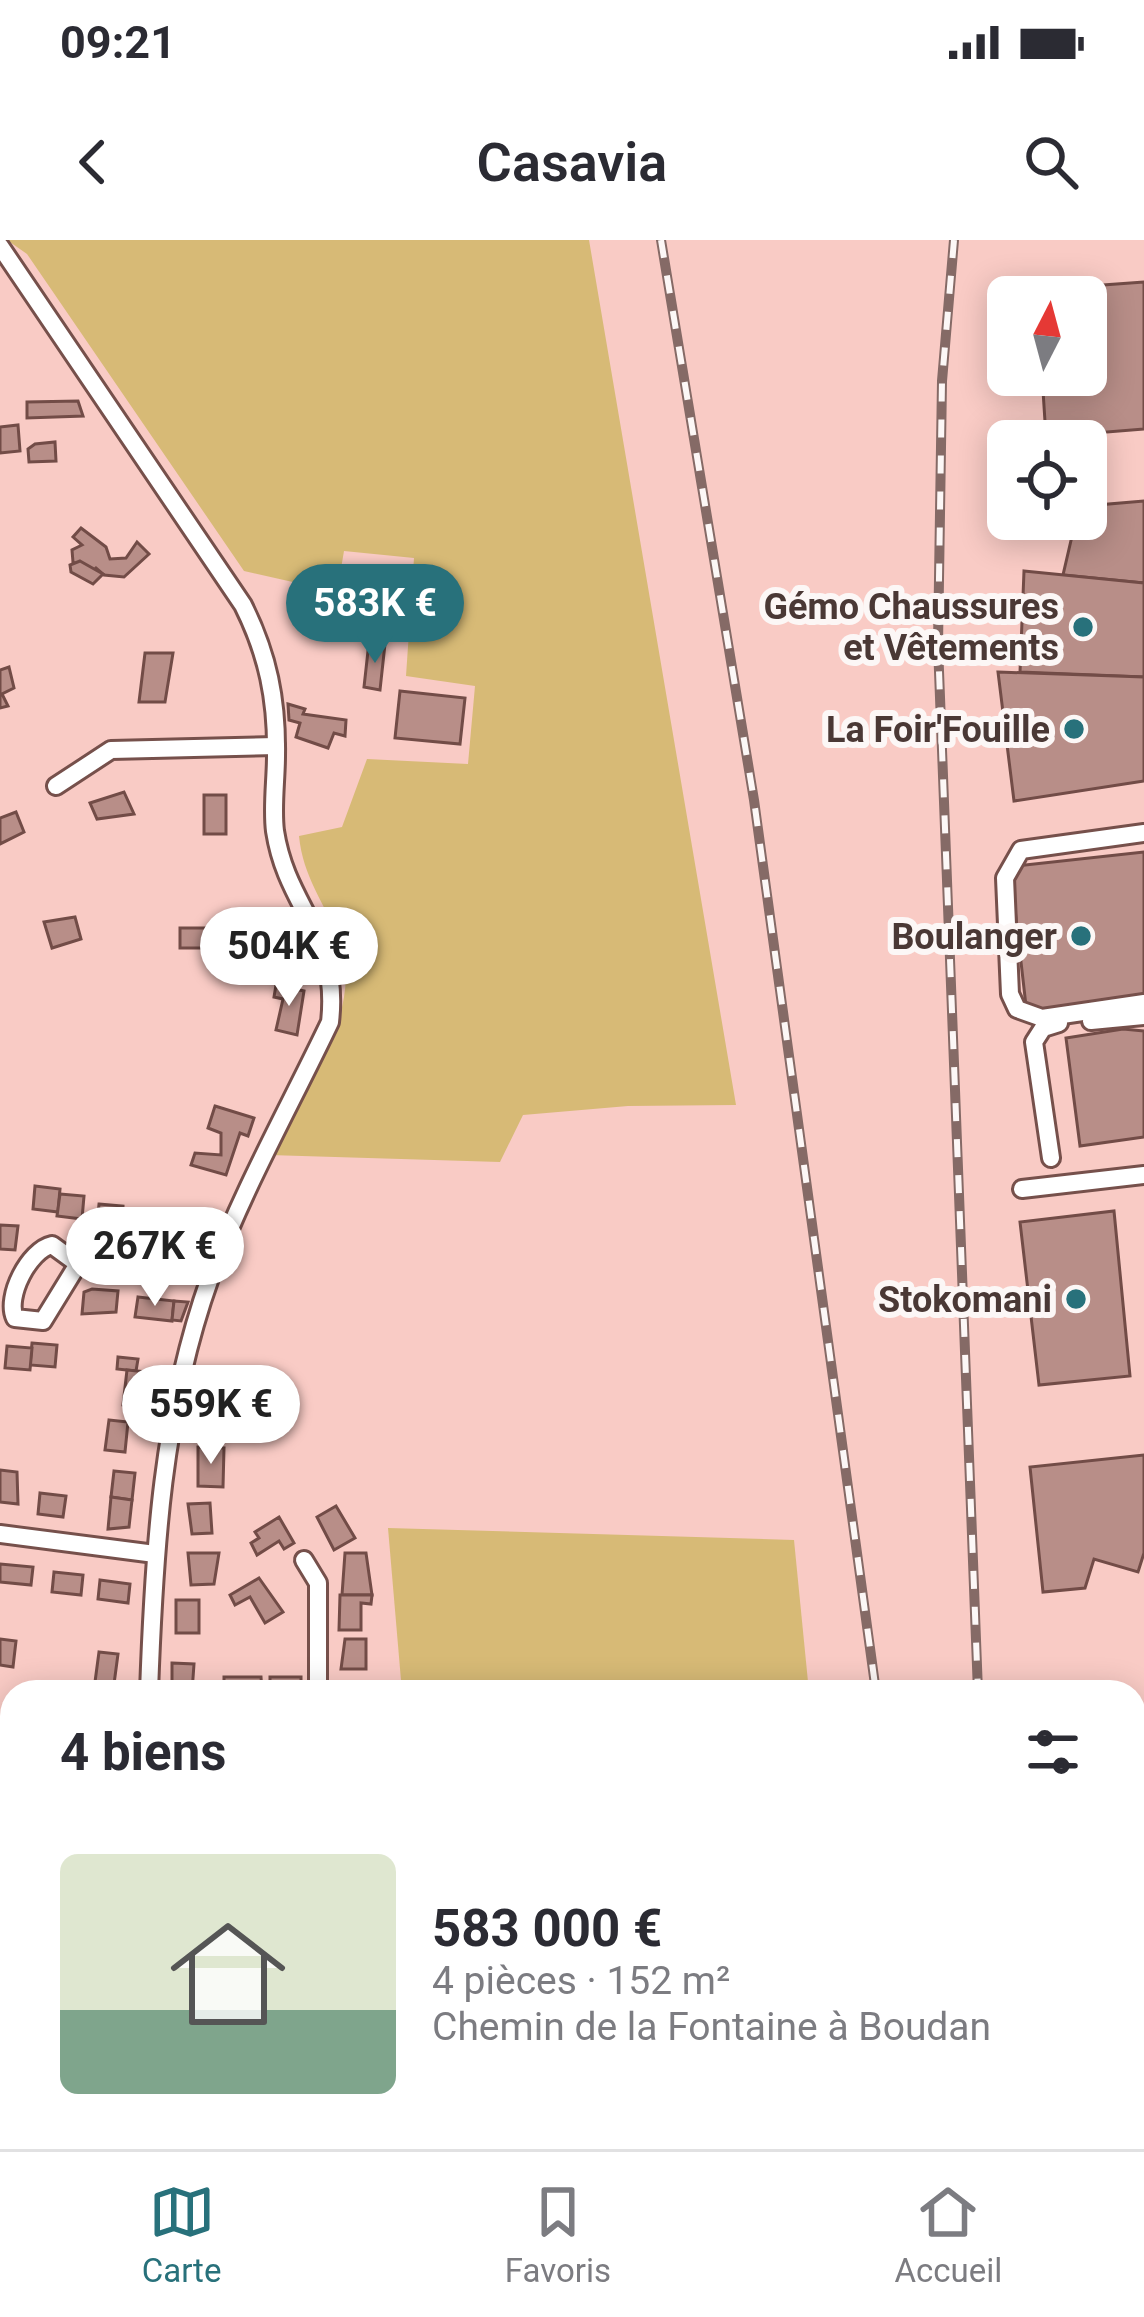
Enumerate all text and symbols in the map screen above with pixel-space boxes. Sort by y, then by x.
text: 09:21 [60,16,176,69]
icon: back [60,129,126,195]
icon: search [1018,129,1084,195]
text: Casavia [477,131,667,194]
north arrow [987,276,1107,396]
map controls [987,276,1107,540]
button: locate [987,420,1107,540]
pin: 583K € [277,564,473,666]
text: 583K € [313,580,437,626]
place label: Gémo Chaussures et Vêtements [763,586,1059,669]
marker: Gémo Chaussures et Vêtements [1070,614,1096,640]
place label: La Foir'Fouille [826,709,1050,751]
marker: La Foir'Fouille [1061,716,1087,742]
pin: 504K € [191,907,387,1009]
place label: Boulanger [891,916,1057,958]
text: 504K € [227,923,351,969]
marker: Boulanger [1068,923,1094,949]
pin: 267K € [57,1207,253,1309]
text: 267K € [93,1223,217,1269]
place label: Stokomani [878,1279,1052,1321]
marker: Stokomani [1063,1286,1089,1312]
pin: 559K € [113,1365,309,1467]
text: 559K € [149,1381,273,1427]
icon: filters [1020,1719,1086,1785]
text: 4 biens [60,1723,226,1782]
text: 583 000 € [432,1899,662,1958]
icon: home [156,1902,300,2046]
text: 4 pièces · 152 m² [432,1958,730,2004]
text: Chemin de la Fontaine à Boudan [432,2004,991,2050]
tab: Carte [142,2179,221,2290]
tab: Favoris [505,2179,611,2290]
tab: Accueil [894,2179,1002,2290]

